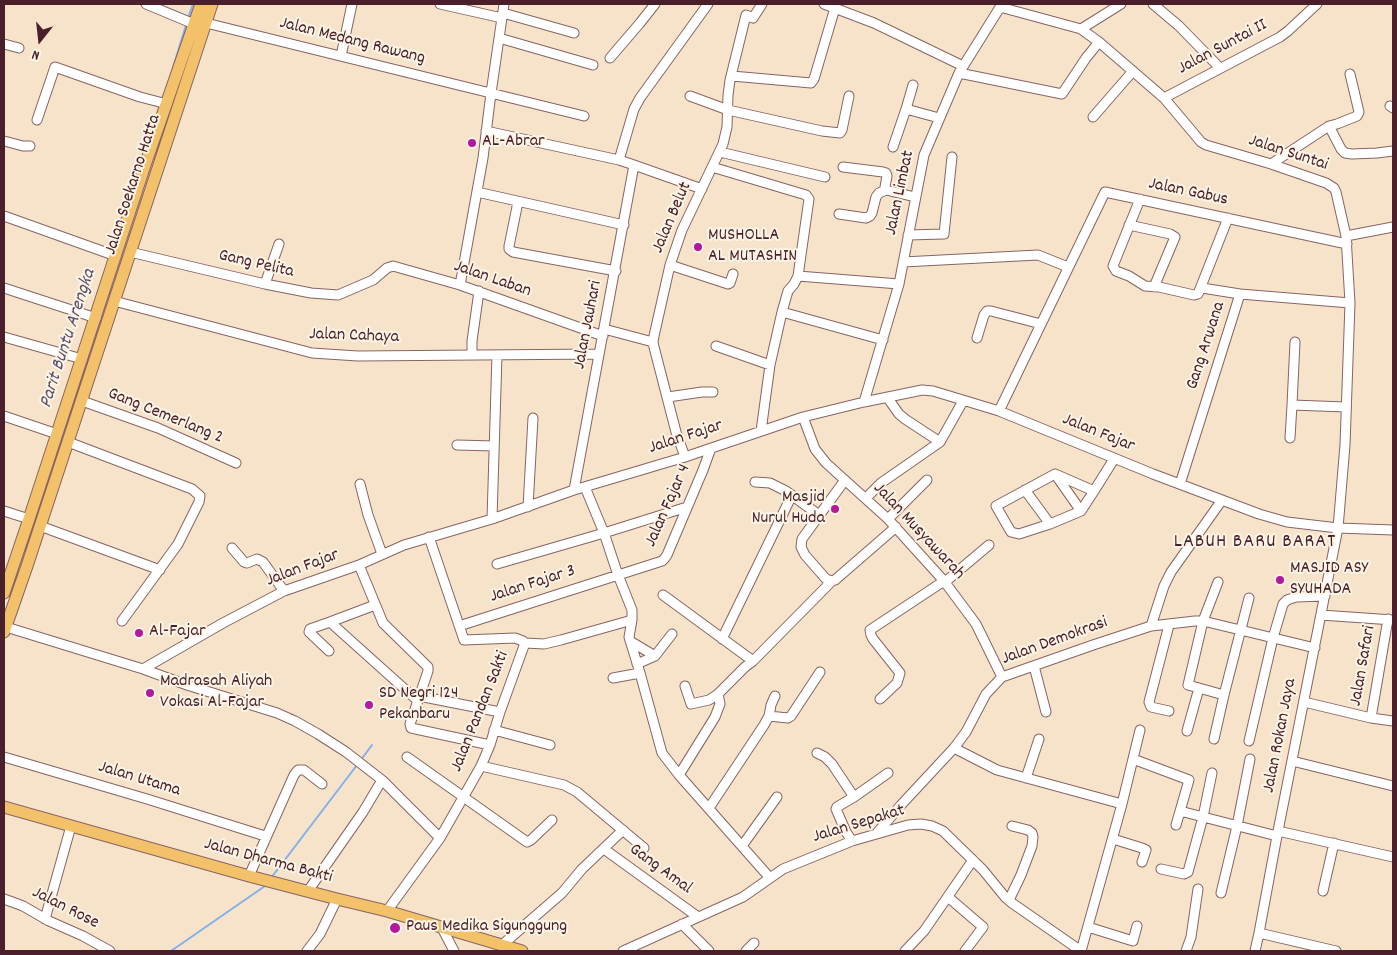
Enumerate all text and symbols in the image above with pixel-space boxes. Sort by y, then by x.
street label: Jalan Medang Rawang [277,13,427,71]
north arrow [15,15,65,65]
street label: Jalan Suntai II [1175,15,1271,81]
text: N [30,44,42,65]
street label: Jalan Soekarno Hatta [101,112,167,258]
street label: Jalan Suntai [1245,131,1331,177]
place label: AL-Abrar [482,132,545,154]
marker: AL-Abrar [466,137,478,149]
street label: Jalan Limbat [881,149,921,237]
street label: Jalan Gabus [1146,174,1230,212]
street label: Jalan Belut [648,179,698,257]
place label: MUSHOLLA AL MUTASHIN [708,226,797,268]
marker: MUSHOLLA AL MUTASHIN [692,241,704,253]
street label: Gang Pelita [216,246,296,284]
street label: Jalan Laban [450,257,534,303]
water label: Parit Buntu Arengka [36,267,102,411]
street label: Jalan Jauhari [570,279,608,371]
street label: Gang Arwana [1183,299,1231,393]
street label: Jalan Cahaya [309,325,399,349]
street label: Gang Cemerlang 2 [104,384,226,450]
street label: Jalan Fajar [1059,410,1137,458]
street label: Jalan Fajar [646,416,726,460]
street label: Jalan Fajar 4 [641,461,697,551]
street label: Jalan Musyawarah [867,479,969,585]
place label: Masjid Nurul Huda [752,488,825,530]
marker: Masjid Nurul Huda [829,503,841,515]
district label: LABUH BARU BARAT [1172,531,1338,555]
street label: Jalan Fajar [263,545,343,593]
place label: MASJID ASY SYUHADA [1290,559,1368,602]
street label: Jalan Fajar 3 [488,561,578,609]
marker: MASJID ASY SYUHADA [1274,574,1286,586]
street label: Jalan Demokrasi [999,613,1111,671]
place label: Al-Fajar [149,622,206,644]
street label: Jalan Safari [1346,624,1382,708]
marker: Al-Fajar [133,627,145,639]
street label: Jalan Pandan Sakti [447,649,515,775]
place label: Madrasah Aliyah Vokasi Al-Fajar [160,672,272,714]
street label: Jalan Rokan Jaya [1259,677,1303,795]
place label: SD Negri 124 Pekanbaru [379,684,458,726]
marker: Madrasah Aliyah Vokasi Al-Fajar [144,687,156,699]
marker: SD Negri 124 Pekanbaru [363,699,375,711]
street label: Jalan Utama [95,757,183,803]
street label: Jalan Sepakat [810,801,908,849]
street label: Jalan Dharma Bakti [201,834,335,890]
street label: Gang Amal [624,840,696,900]
street label: Jalan Rose [28,883,102,935]
place label: Paus Medika Sigunggung [406,917,567,939]
marker: Paus Medika Sigunggung [388,921,402,935]

